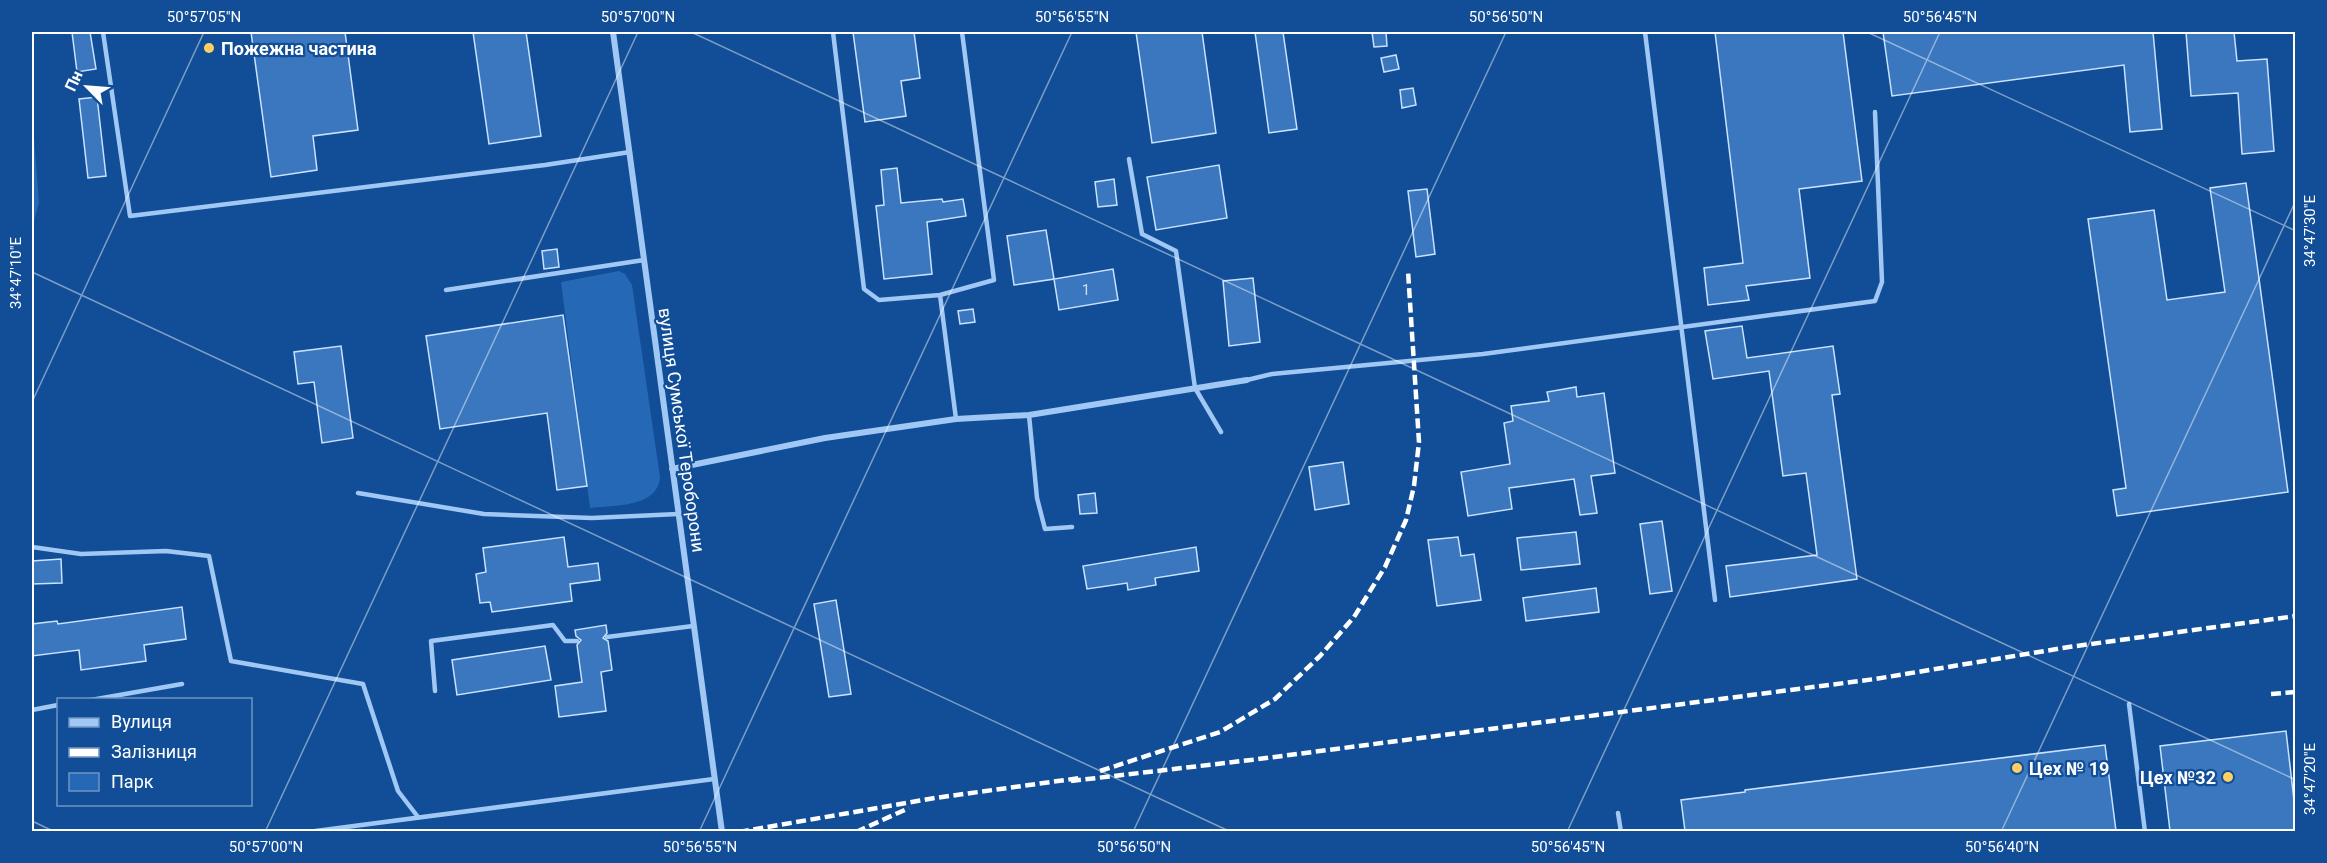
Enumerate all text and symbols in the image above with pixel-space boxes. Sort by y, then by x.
text: 50°57'05"N [167,8,241,26]
text: 50°57'00"N [601,8,675,26]
text: 50°56'55"N [1035,8,1109,26]
text: 50°56'50"N [1469,8,1543,26]
text: 50°56'45"N [1903,8,1977,26]
place label: Пожежна частина [221,38,377,59]
marker: Пожежна частина [202,41,216,55]
north arrow [57,57,117,117]
text: Пн [61,68,87,94]
text: 34°47'30"E [2301,194,2319,267]
text: 34°47'10"E [7,236,25,309]
house number: 1 [1082,281,1090,299]
street label: вулиця Сумської Тероборони [654,306,710,554]
legend [57,698,252,806]
text: Вулиця [111,711,172,732]
text: Залізниця [111,741,197,762]
text: 34°47'20"E [2301,742,2319,815]
place label: Цех № 19 [2029,758,2109,779]
marker: Цех № 19 [2010,761,2024,775]
place label: Цех №32 [2140,767,2216,788]
marker: Цех №32 [2221,770,2235,784]
text: Парк [111,771,154,792]
text: 50°57'00"N [229,838,303,856]
text: 50°56'55"N [663,838,737,856]
text: 50°56'50"N [1097,838,1171,856]
text: 50°56'45"N [1531,838,1605,856]
text: 50°56'40"N [1965,838,2039,856]

